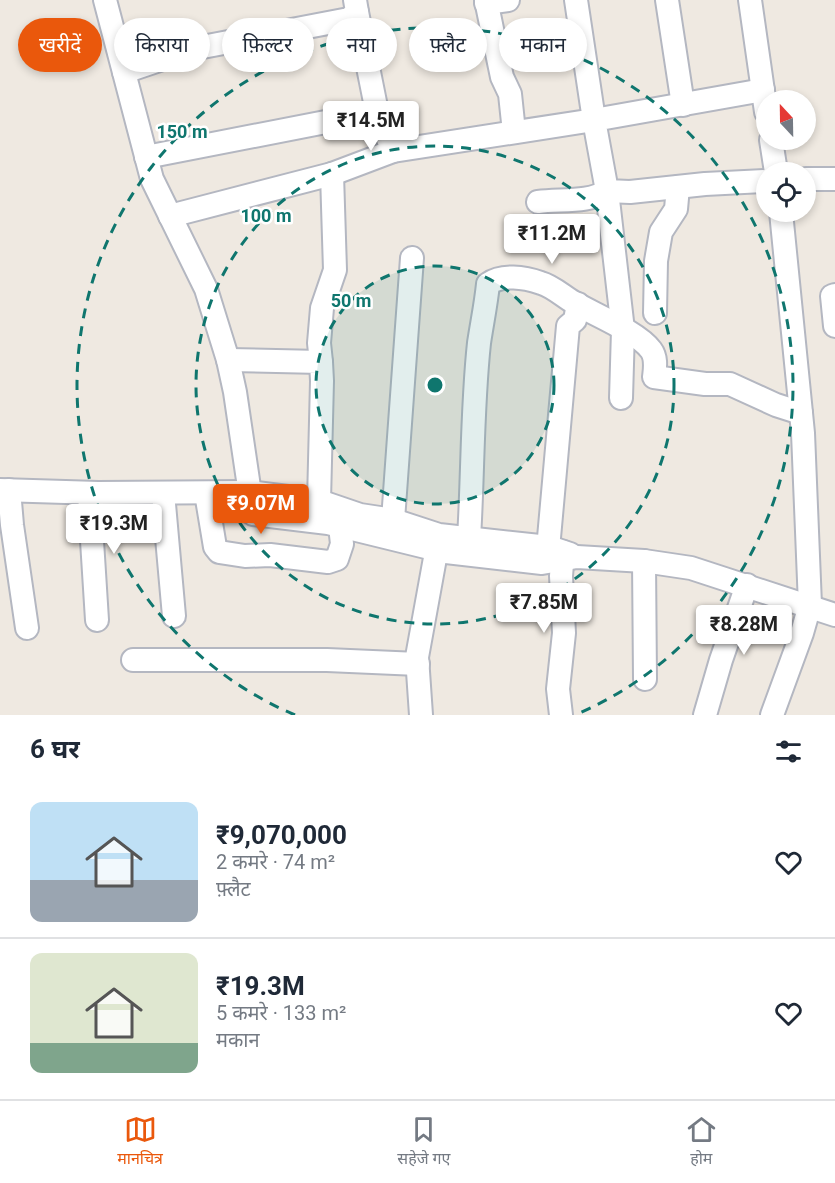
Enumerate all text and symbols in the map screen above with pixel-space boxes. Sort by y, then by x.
chip: खरीदें [18,18,102,72]
chip: किराया [114,18,210,72]
chip: फ़िल्टर [222,18,314,72]
chip: नया [326,18,397,72]
chip: फ़्लैट [409,18,487,72]
chip: मकान [499,18,587,72]
north arrow [756,90,816,150]
map controls [756,90,816,222]
pin: ₹14.5M [322,101,420,152]
text: ₹14.5M [337,108,405,132]
text: 150 m [156,121,208,142]
button: locate [756,162,816,222]
text: 100 m [240,205,292,226]
pin: ₹11.2M [503,214,601,265]
text: ₹11.2M [518,221,586,245]
text: 50 m [331,290,371,311]
centre of rings [425,375,445,395]
pin: ₹9.07M [212,484,310,535]
text: ₹9.07M [227,491,295,515]
pin: ₹19.3M [65,504,163,555]
text: ₹19.3M [80,511,148,535]
pin: ₹7.85M [495,583,593,634]
text: ₹7.85M [510,590,578,614]
pin: ₹8.28M [695,605,793,656]
text: ₹8.28M [710,612,778,636]
text: 6 घर [30,734,80,764]
icon: filters [772,735,805,768]
text: ₹9,070,000 [216,820,347,850]
icon: home [78,826,150,898]
icon: heart [772,846,805,879]
text: 2 कमरे · 74 m² [216,850,335,874]
text: फ़्लैट [216,877,251,901]
text: ₹19.3M [216,971,305,1001]
icon: home [78,977,150,1049]
icon: heart [772,997,805,1030]
text: 5 कमरे · 133 m² [216,1001,346,1025]
text: मकान [216,1028,260,1052]
tab: मानचित्र [117,1113,163,1171]
tab: सहेजे गए [397,1113,450,1171]
tab: होम [685,1113,718,1171]

